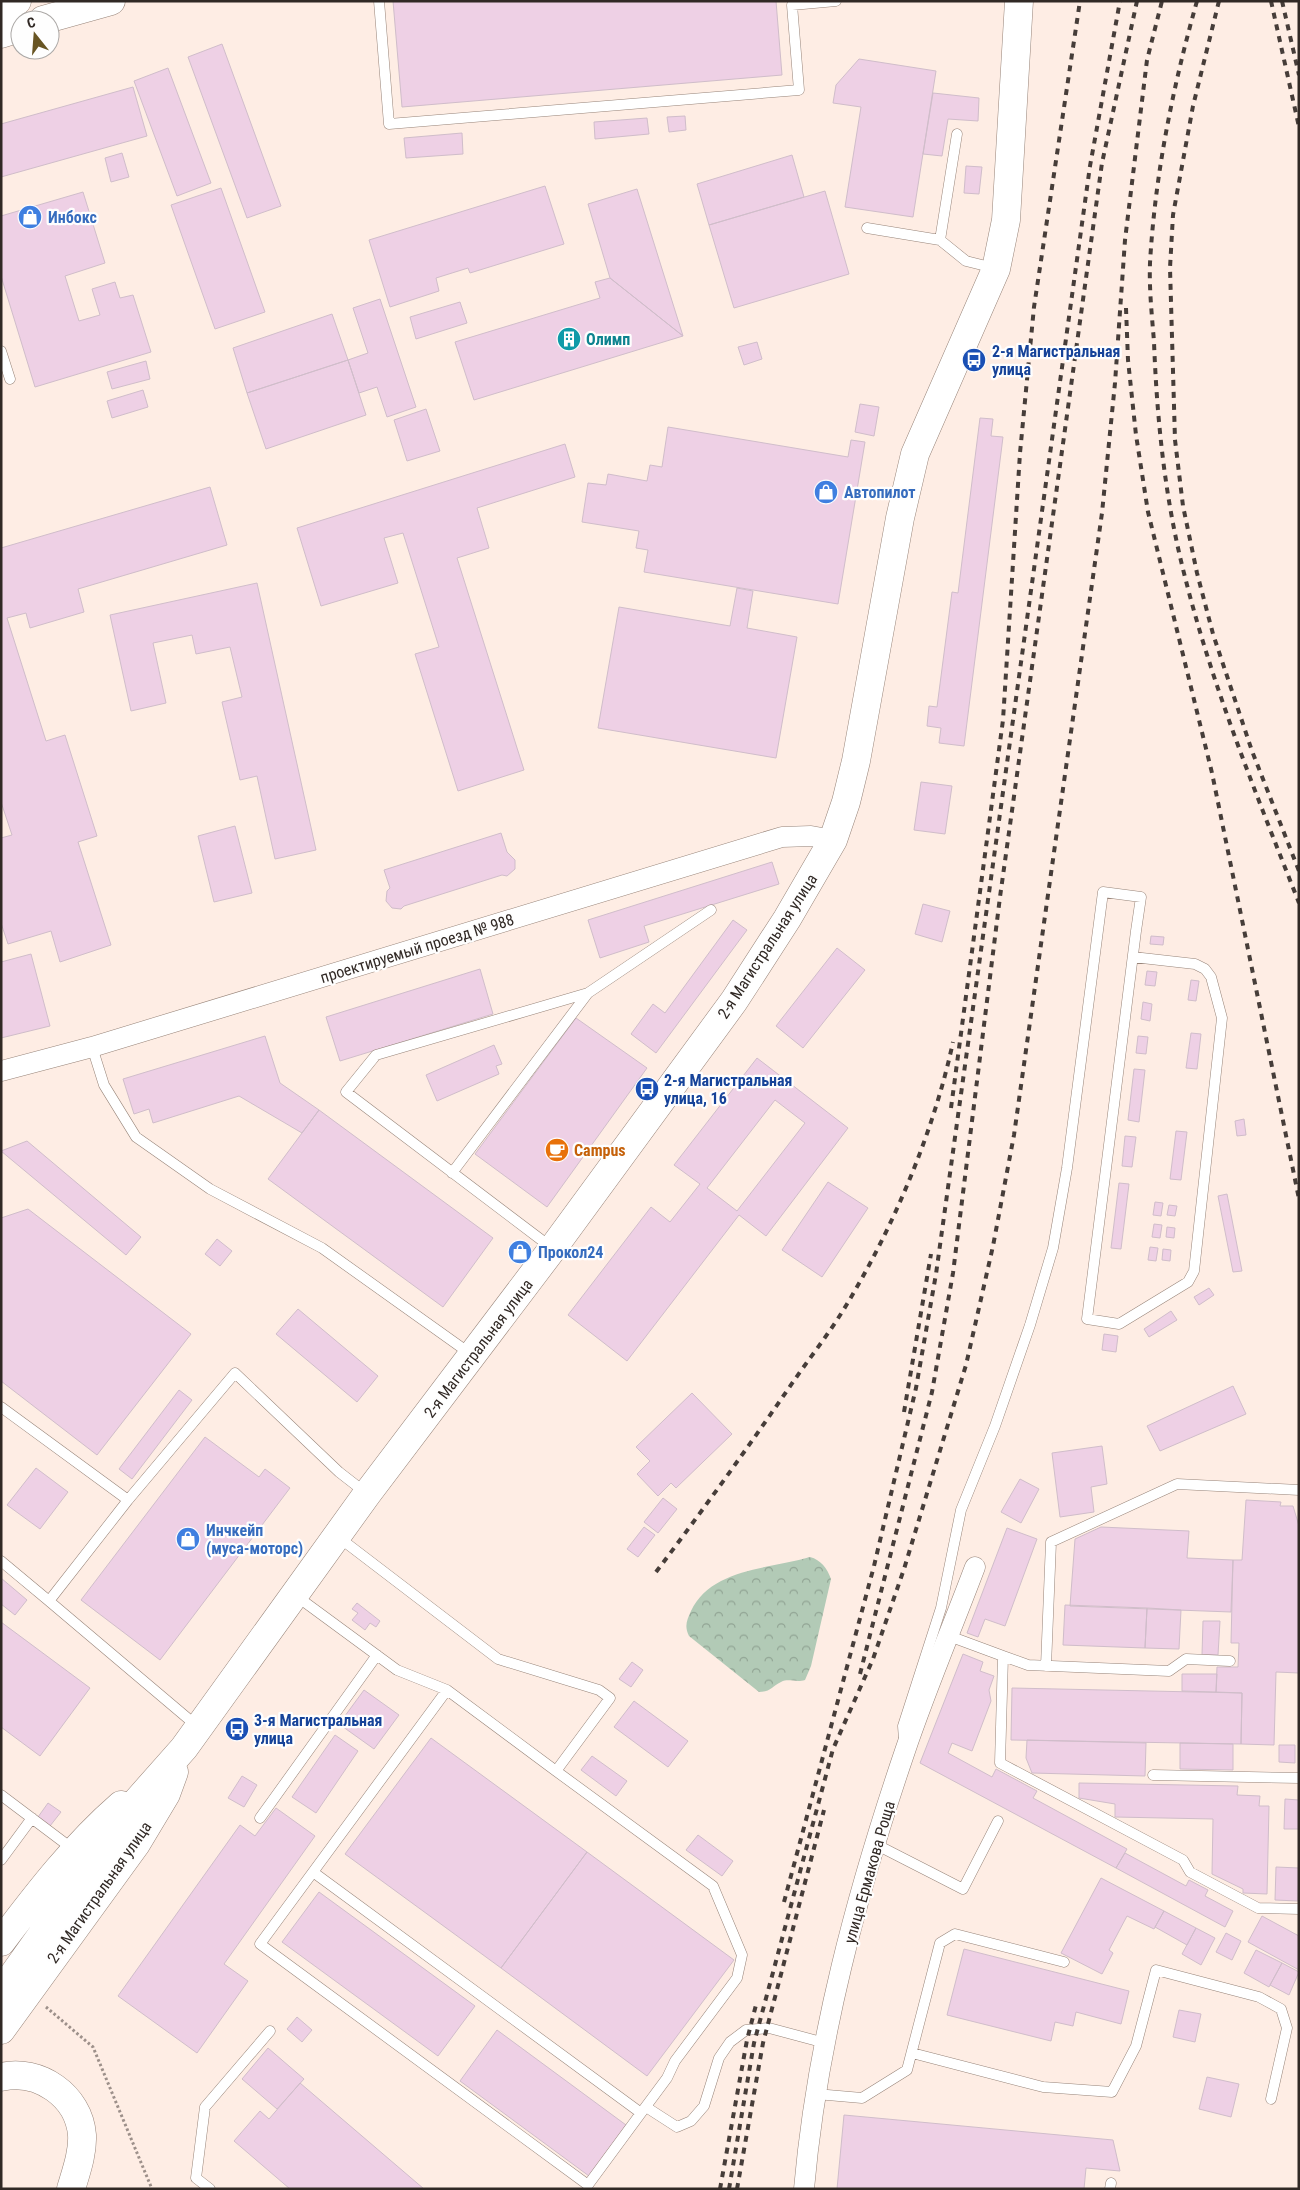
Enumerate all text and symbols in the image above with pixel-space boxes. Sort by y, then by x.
north arrow [10,10,60,60]
text: С [25,14,37,31]
shop icon: Инбокс [17,204,43,230]
place label: Инбокс [48,208,97,227]
building icon: Олимп [556,326,582,352]
place label: Олимп [586,330,630,349]
place label: 2-я Магистральная улица [992,342,1120,379]
bus stop icon: 2-я Магистральная улица [961,347,987,373]
shop icon: Автопилот [813,479,839,505]
place label: Автопилот [844,483,915,502]
street label: 2-я Магистральная улица [714,870,821,1022]
street label: проектируемый проезд № 988 [318,910,516,987]
place label: 2-я Магистральная улица, 16 [664,1071,792,1108]
bus stop icon: 2-я Магистральная улица, 16 [634,1076,660,1102]
cafe icon: Campus [544,1137,570,1163]
place label: Campus [574,1141,626,1160]
shop icon: Прокол24 [507,1239,533,1265]
place label: Прокол24 [538,1243,603,1262]
street label: 2-я Магистральная улица [420,1275,537,1421]
place label: Инчкейп (муса-моторс) [206,1521,303,1558]
shop icon: Инчкейп (муса-моторс) [175,1526,201,1552]
place label: 3-я Магистральная улица [254,1711,382,1748]
bus stop icon: 3-я Магистральная улица [224,1716,250,1742]
street label: улица Ермакова Роща [840,1799,899,1946]
street label: 2-я Магистральная улица [43,1818,156,1967]

